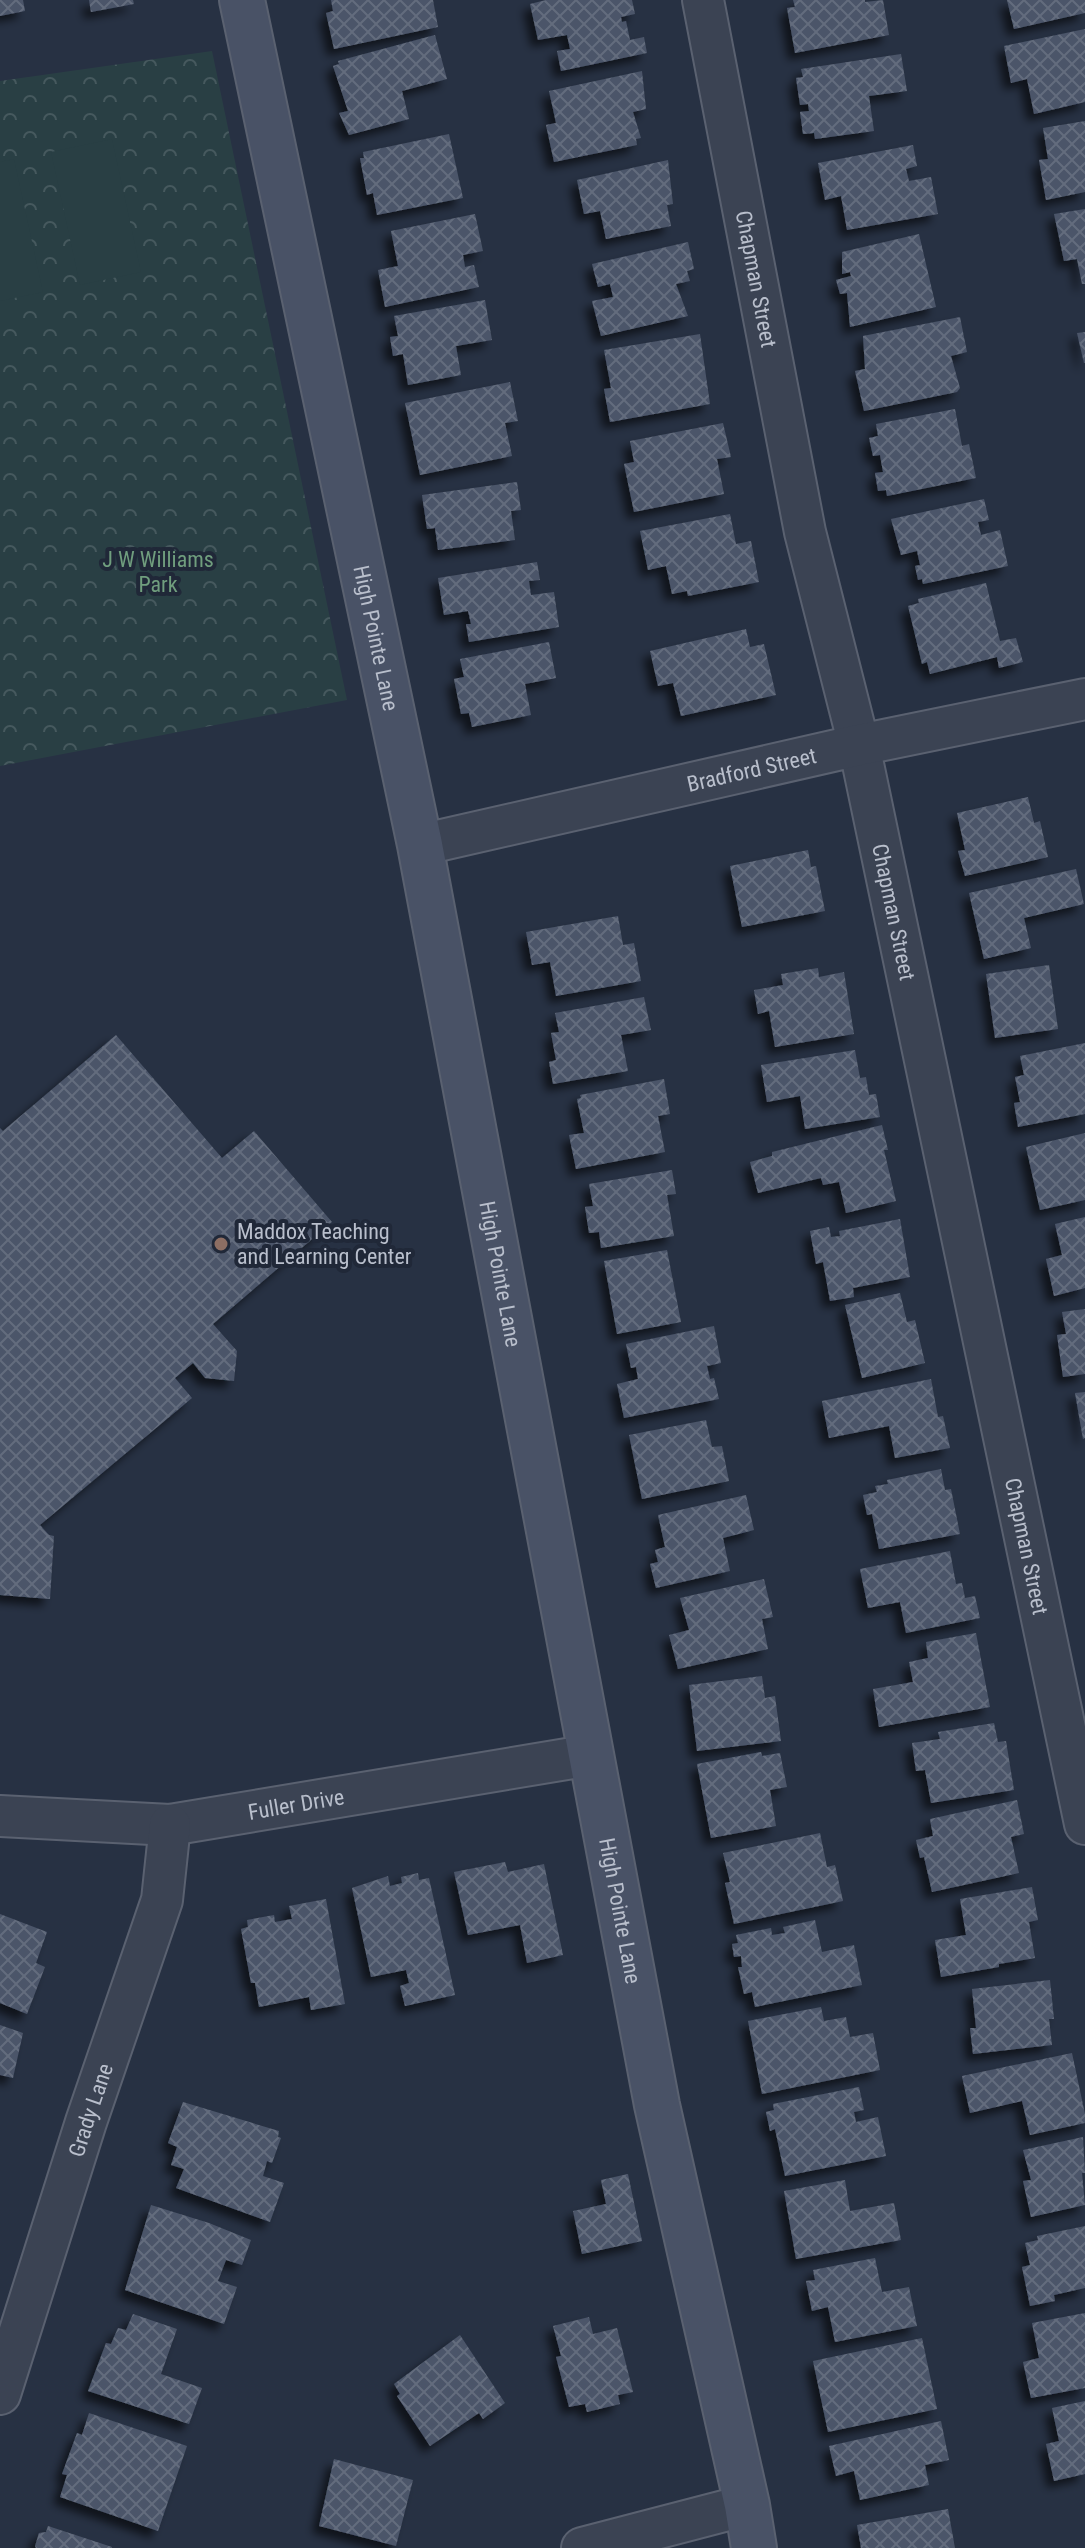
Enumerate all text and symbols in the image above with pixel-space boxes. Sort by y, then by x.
street label: Chapman Street [731,208,782,349]
park label: J W Williams Park [102,547,214,597]
street label: High Pointe Lane [349,563,404,713]
street label: Bradford Street [684,743,819,796]
street label: Chapman Street [867,841,920,983]
street label: High Pointe Lane [475,1199,527,1349]
place label: Maddox Teaching and Learning Center [237,1219,412,1269]
marker: Maddox Teaching and Learning Center [212,1235,230,1253]
street label: Chapman Street [1000,1476,1053,1617]
street label: Fuller Drive [246,1784,346,1824]
street label: High Pointe Lane [595,1836,646,1986]
street label: Grady Lane [63,2060,118,2160]

